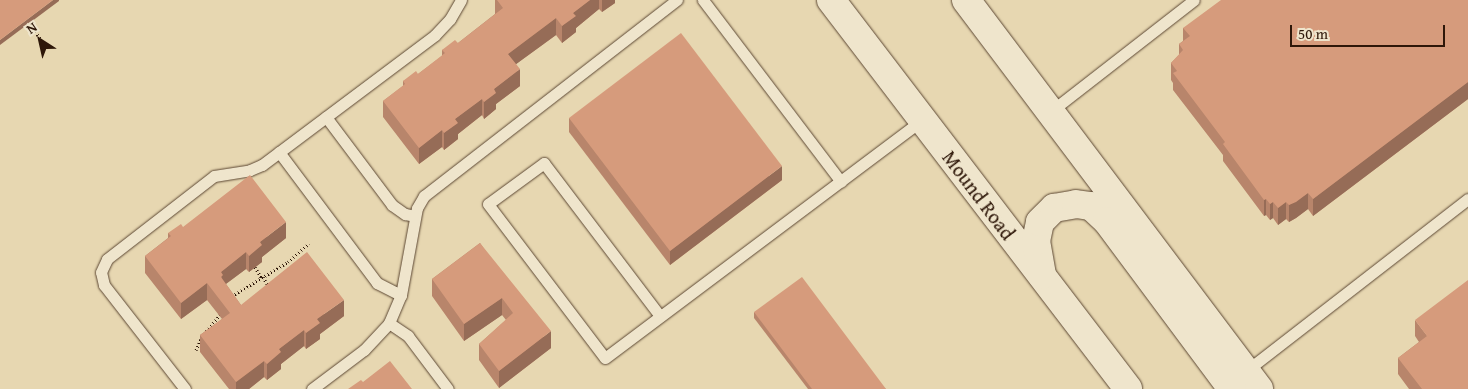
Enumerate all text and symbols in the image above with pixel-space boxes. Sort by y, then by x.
north arrow [15,15,65,65]
scale bar [1293,15,1448,47]
text: N [22,17,41,39]
text: 50 m [1298,23,1328,44]
street label: Mound Road [938,146,1020,244]

